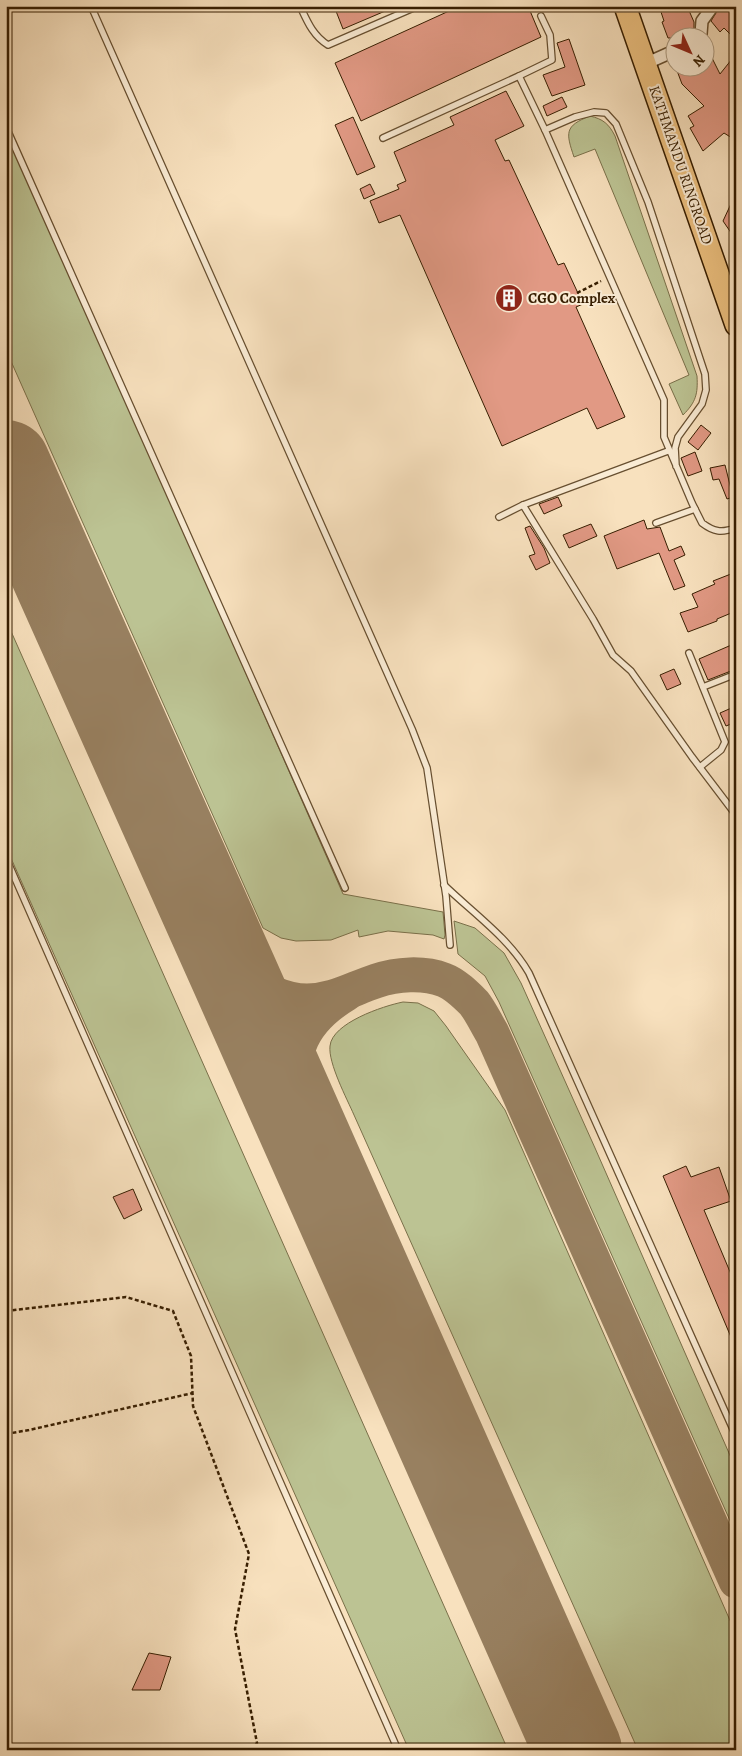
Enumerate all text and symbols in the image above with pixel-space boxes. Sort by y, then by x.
north arrow [664,28,714,78]
text: N [689,50,709,71]
street label: KATHMANDU RINGROAD [644,83,718,247]
building icon: CGO Complex [494,283,524,313]
place label: CGO Complex [528,288,616,308]

